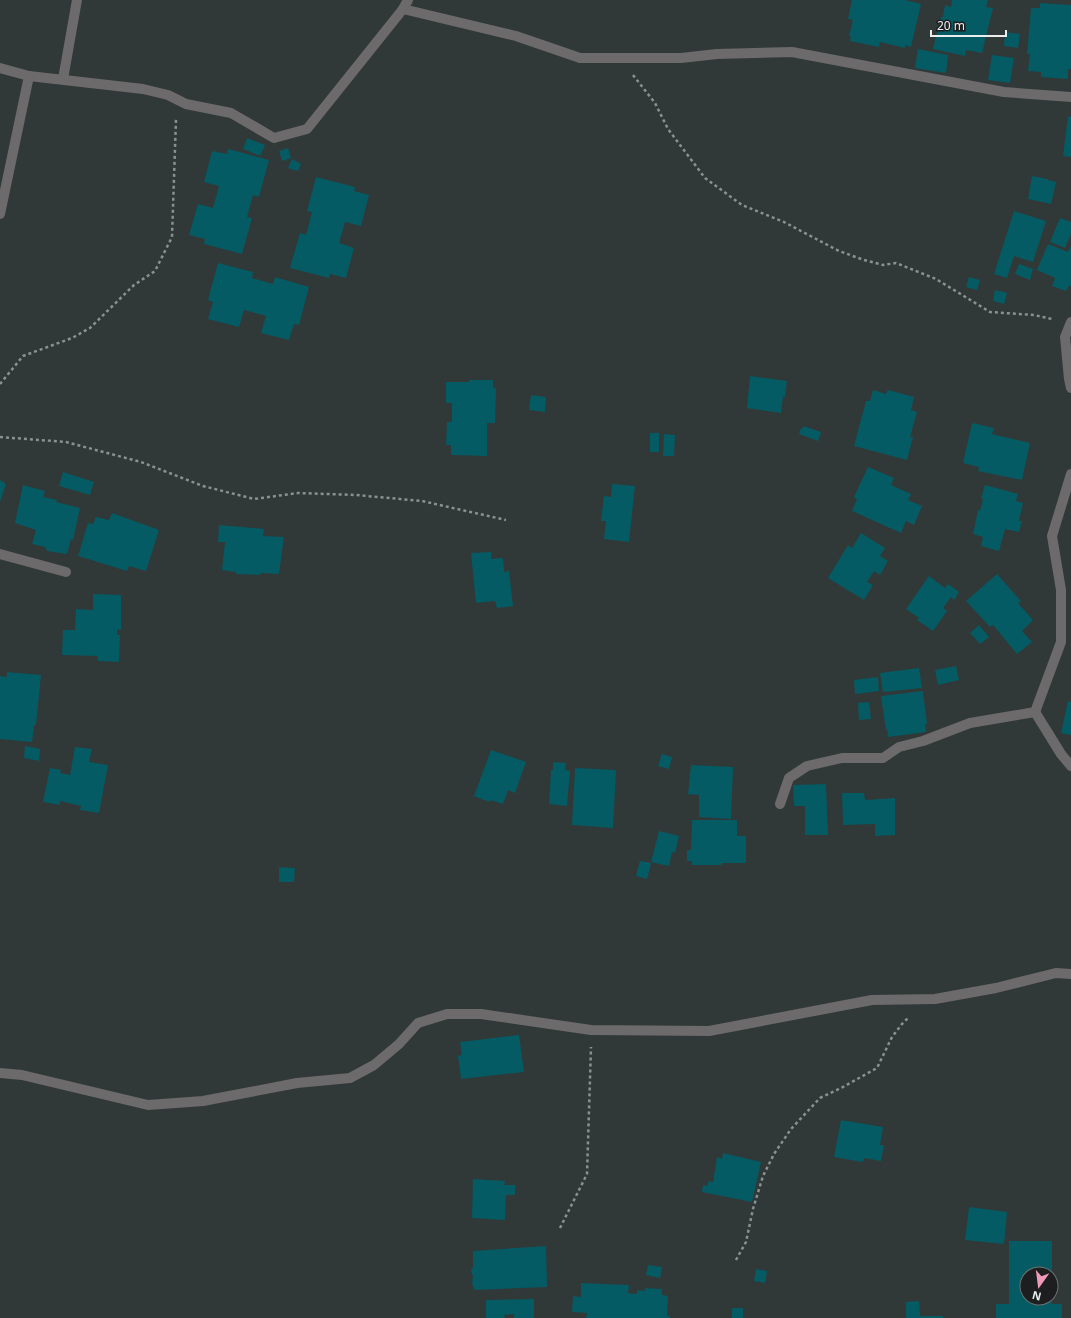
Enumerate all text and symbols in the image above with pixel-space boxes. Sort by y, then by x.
scale bar [931,12,1006,38]
text: 20 m [937,17,965,34]
north arrow [1019,1266,1059,1306]
text: N [1030,1288,1043,1305]

